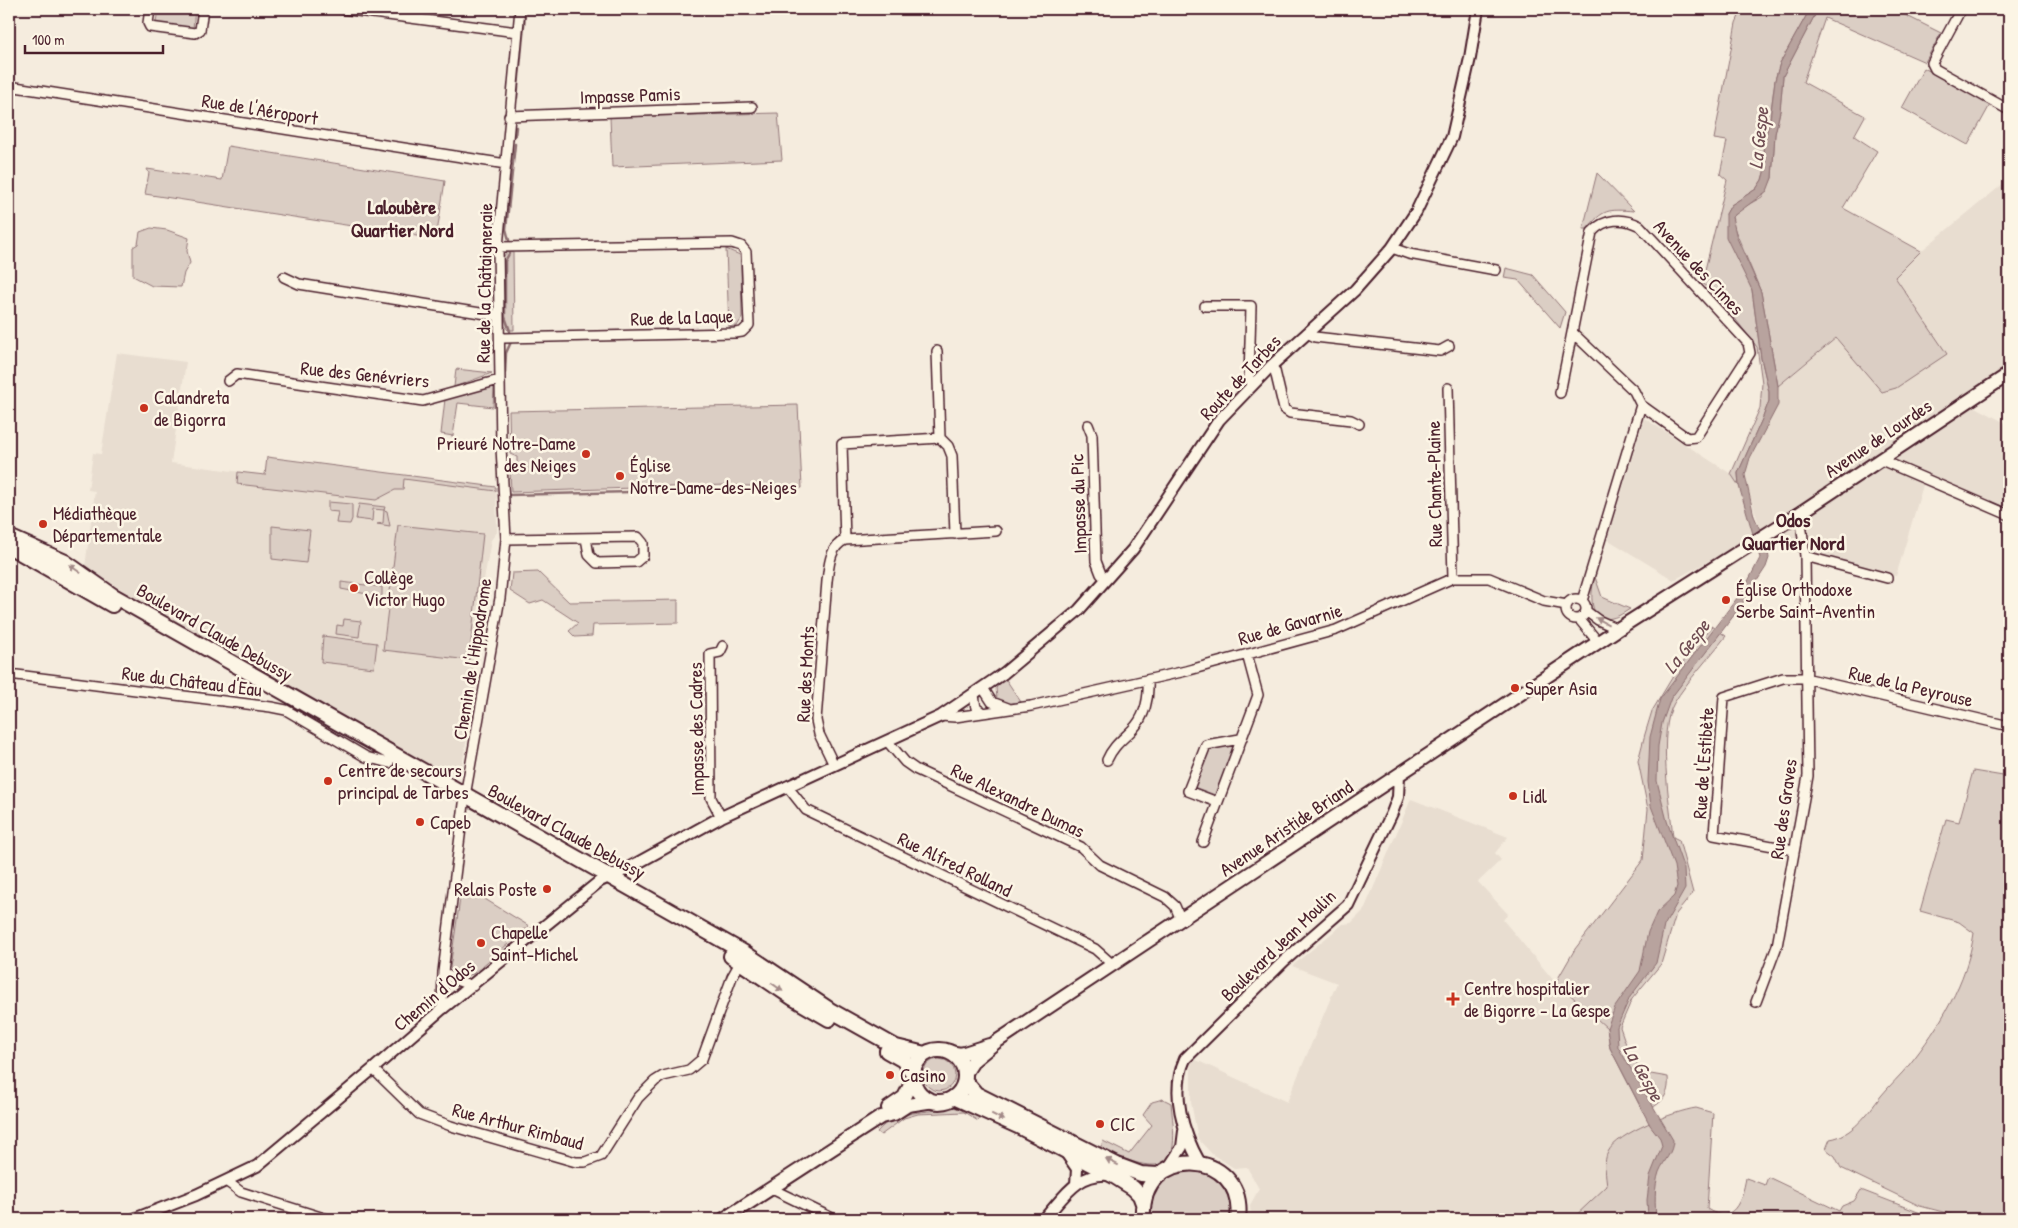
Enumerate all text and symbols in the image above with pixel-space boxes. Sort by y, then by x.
scale bar [25,22,162,54]
text: 100 m [32,29,65,50]
street label: Impasse Pamis [579,80,681,110]
street label: Rue de l'Aéroport [200,87,320,131]
water label: La Gespe [1741,105,1776,170]
district label: Laloubère Quartier Nord [351,193,453,243]
street label: Rue de la Châtaigneraie [470,203,498,363]
street label: Avenue des Cimes [1648,214,1750,320]
street label: Rue de la Laque [630,302,734,332]
street label: Route de Tarbes [1194,329,1286,425]
street label: Rue des Genévriers [299,354,431,394]
place label: Calandreta de Bigorra [154,384,230,432]
street label: Avenue de Lourdes [1819,393,1937,483]
marker: Calandreta de Bigorra [138,402,150,414]
street label: Rue Chante-Plaine [1420,420,1448,547]
place label: Prieuré Notre-Dame des Neiges [437,430,576,478]
marker: Prieuré Notre-Dame des Neiges [580,448,592,460]
place label: Église Notre-Dame-des-Neiges [630,452,797,500]
street label: Impasse du Pic [1063,453,1093,554]
marker: Église Notre-Dame-des-Neiges [614,470,626,482]
place label: Médiathèque Départementale [53,500,163,548]
district label: Odos Quartier Nord [1742,506,1844,556]
marker: Médiathèque Départementale [37,518,49,530]
one-way arrow [68,564,82,574]
place label: Collège Victor Hugo [364,564,445,612]
street label: Chemin de l'Hippodrome [446,576,498,742]
place label: Église Orthodoxe Serbe Saint-Aventin [1736,576,1875,624]
street label: Boulevard Claude Debussy [132,577,298,687]
marker: Collège Victor Hugo [348,582,360,594]
marker: Église Orthodoxe Serbe Saint-Aventin [1720,594,1732,606]
street label: Rue de Gavarnie [1235,597,1345,651]
water label: La Gespe [1656,613,1717,679]
one-way arrow [1594,617,1609,625]
street label: Rue des Monts [789,625,821,723]
street label: Rue de la Peyrouse [1846,659,1976,713]
street label: Rue du Château d'Eau [121,660,264,703]
street label: Impasse des Cadres [682,662,710,796]
place label: Super Asia [1525,675,1598,701]
marker: Super Asia [1509,682,1521,694]
street label: Rue de l'Estibète [1686,706,1720,820]
street label: Rue Alexandre Dumas [947,756,1089,844]
place label: Centre de secours principal de Tarbes [338,757,469,805]
street label: Rue des Graves [1763,757,1803,861]
street label: Avenue Aristide Briand [1214,773,1358,882]
marker: Centre de secours principal de Tarbes [322,775,334,787]
street label: Boulevard Claude Debussy [484,777,650,885]
place label: Lidl [1523,783,1548,809]
marker: Lidl [1507,790,1519,802]
place label: Capeb [430,809,472,835]
marker: Capeb [414,816,426,828]
street label: Rue Alfred Rolland [894,825,1017,903]
place label: Relais Poste [454,876,537,902]
marker: Relais Poste [541,883,553,895]
street label: Boulevard Jean Moulin [1215,883,1341,1007]
place label: Chapelle Saint-Michel [491,919,579,967]
marker: Chapelle Saint-Michel [475,937,487,949]
street label: Chemin d'Odos [388,953,480,1037]
place label: Centre hospitalier de Bigorre - La Gespe [1464,975,1611,1023]
one-way arrow [770,981,783,992]
marker: Centre hospitalier de Bigorre - La Gespe [1446,992,1460,1006]
water label: La Gespe [1616,1038,1671,1107]
place label: Casino [900,1062,946,1088]
marker: Casino [884,1069,896,1081]
street label: Rue Arthur Rimbaud [450,1096,587,1156]
place label: CIC [1110,1111,1135,1137]
one-way arrow [991,1113,1005,1121]
marker: CIC [1094,1118,1106,1130]
one-way arrow [1104,1158,1119,1166]

